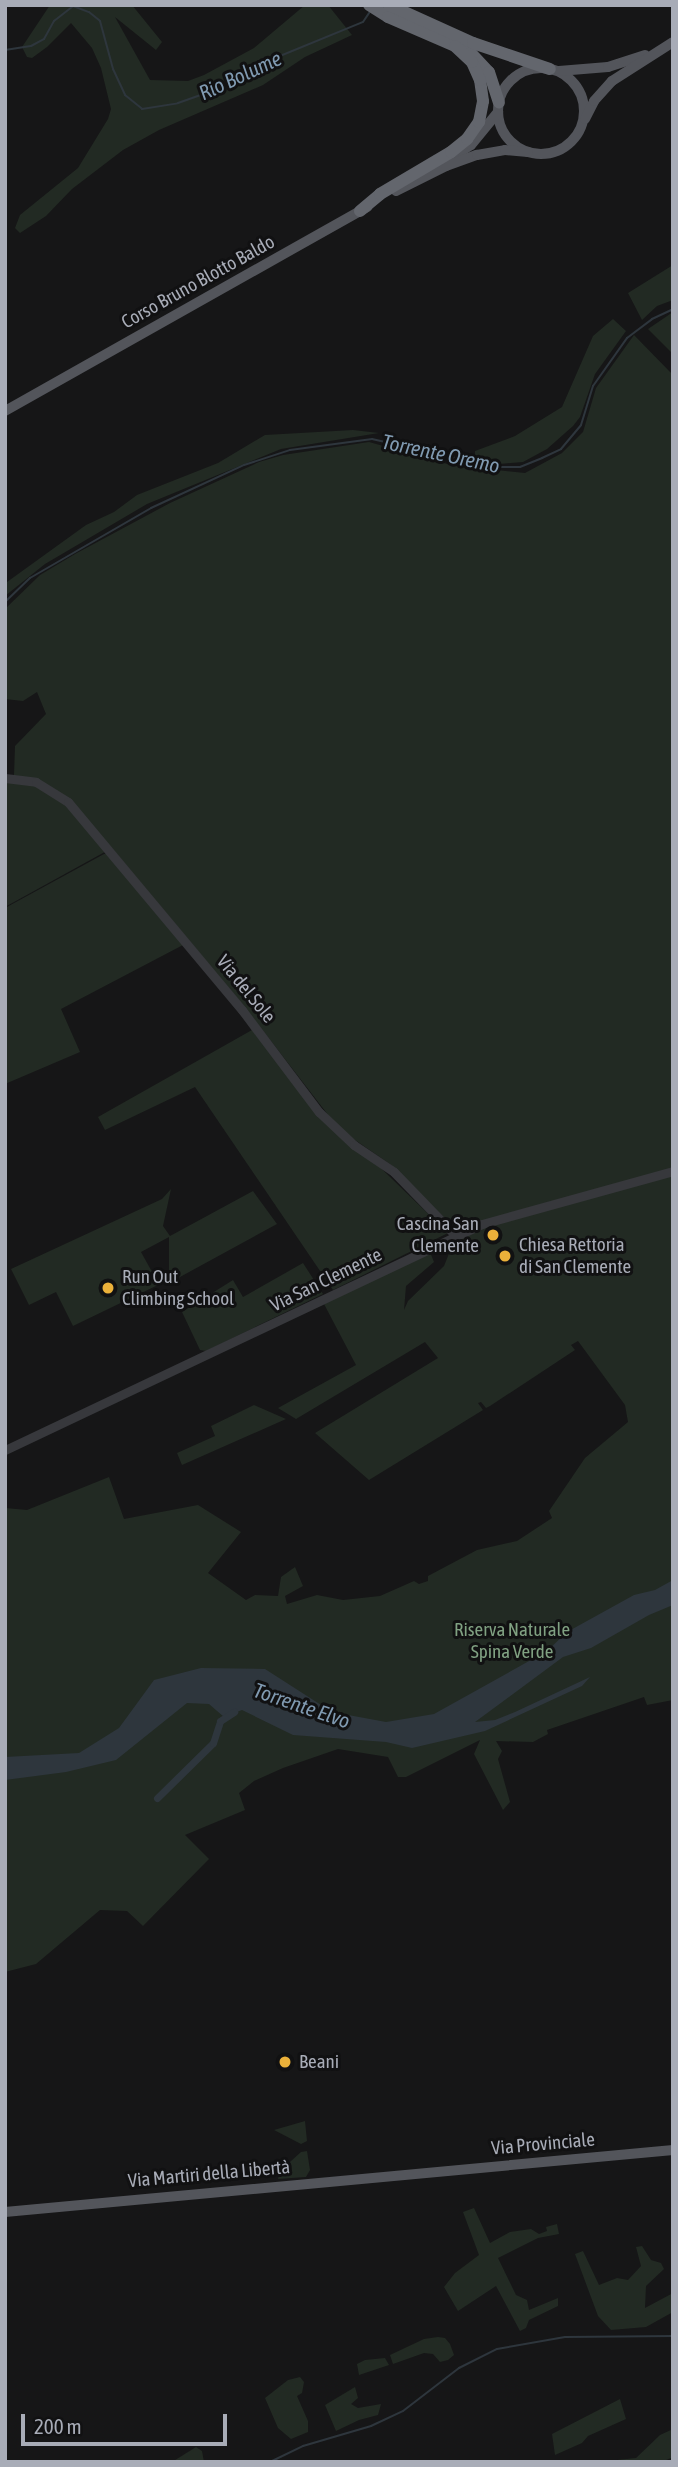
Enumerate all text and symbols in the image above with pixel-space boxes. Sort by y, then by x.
water label: Rio Bolume [195,45,285,105]
street label: Corso Bruno Blotto Baldo [117,230,279,334]
water label: Torrente Oremo [380,428,502,478]
street label: Via del Sole [212,950,280,1028]
place label: Cascina San Clemente [397,1213,479,1257]
marker: Cascina San Clemente [485,1227,501,1243]
place label: Chiesa Rettoria di San Clemente [519,1234,631,1278]
street label: Via San Clemente [267,1243,385,1317]
marker: Chiesa Rettoria di San Clemente [497,1248,513,1264]
place label: Run Out Climbing School [122,1266,234,1310]
marker: Run Out Climbing School [100,1280,116,1296]
park label: Riserva Naturale Spina Verde [454,1619,570,1663]
water label: Torrente Elvo [251,1677,353,1733]
place label: Beani [299,2051,339,2073]
marker: Beani [277,2054,293,2070]
street label: Via Provinciale [490,2128,596,2160]
street label: Via Martiri della Libertà [127,2156,291,2192]
scale bar [24,2400,231,2444]
text: 200 m [34,2414,82,2438]

